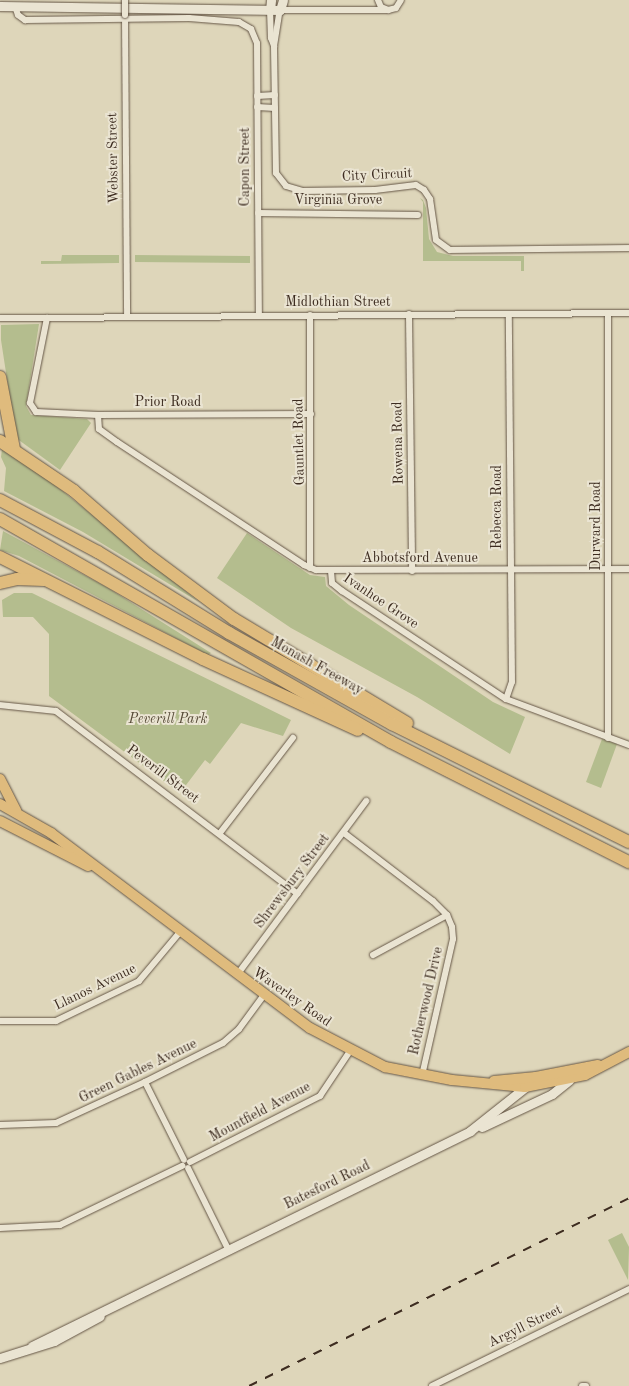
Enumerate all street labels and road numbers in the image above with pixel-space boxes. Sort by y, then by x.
street label: Webster Street [104,112,122,204]
street label: Capon Street [237,127,253,207]
street label: City Circuit [341,165,413,185]
street label: Virginia Grove [294,192,382,208]
street label: Midlothian Street [285,294,391,310]
street label: Prior Road [135,394,201,410]
street label: Gauntlet Road [290,398,308,486]
street label: Rowena Road [389,401,407,485]
street label: Rebecca Road [489,465,505,549]
street label: Durward Road [588,481,604,571]
street label: Abbotsford Avenue [362,550,478,566]
street label: Ivanhoe Grove [340,570,422,632]
street label: Monash Freeway [268,634,366,698]
street label: Peverill Street [123,741,203,807]
street label: Shrewsbury Street [251,830,333,932]
street label: Rotherwood Drive [405,945,447,1057]
street label: Llanos Avenue [51,960,139,1014]
street label: Waverley Road [250,964,334,1030]
street label: Green Gables Avenue [76,1035,200,1107]
street label: Mountfield Avenue [207,1078,313,1146]
street label: Batesford Road [281,1157,373,1213]
street label: Argyll Street [485,1301,565,1351]

